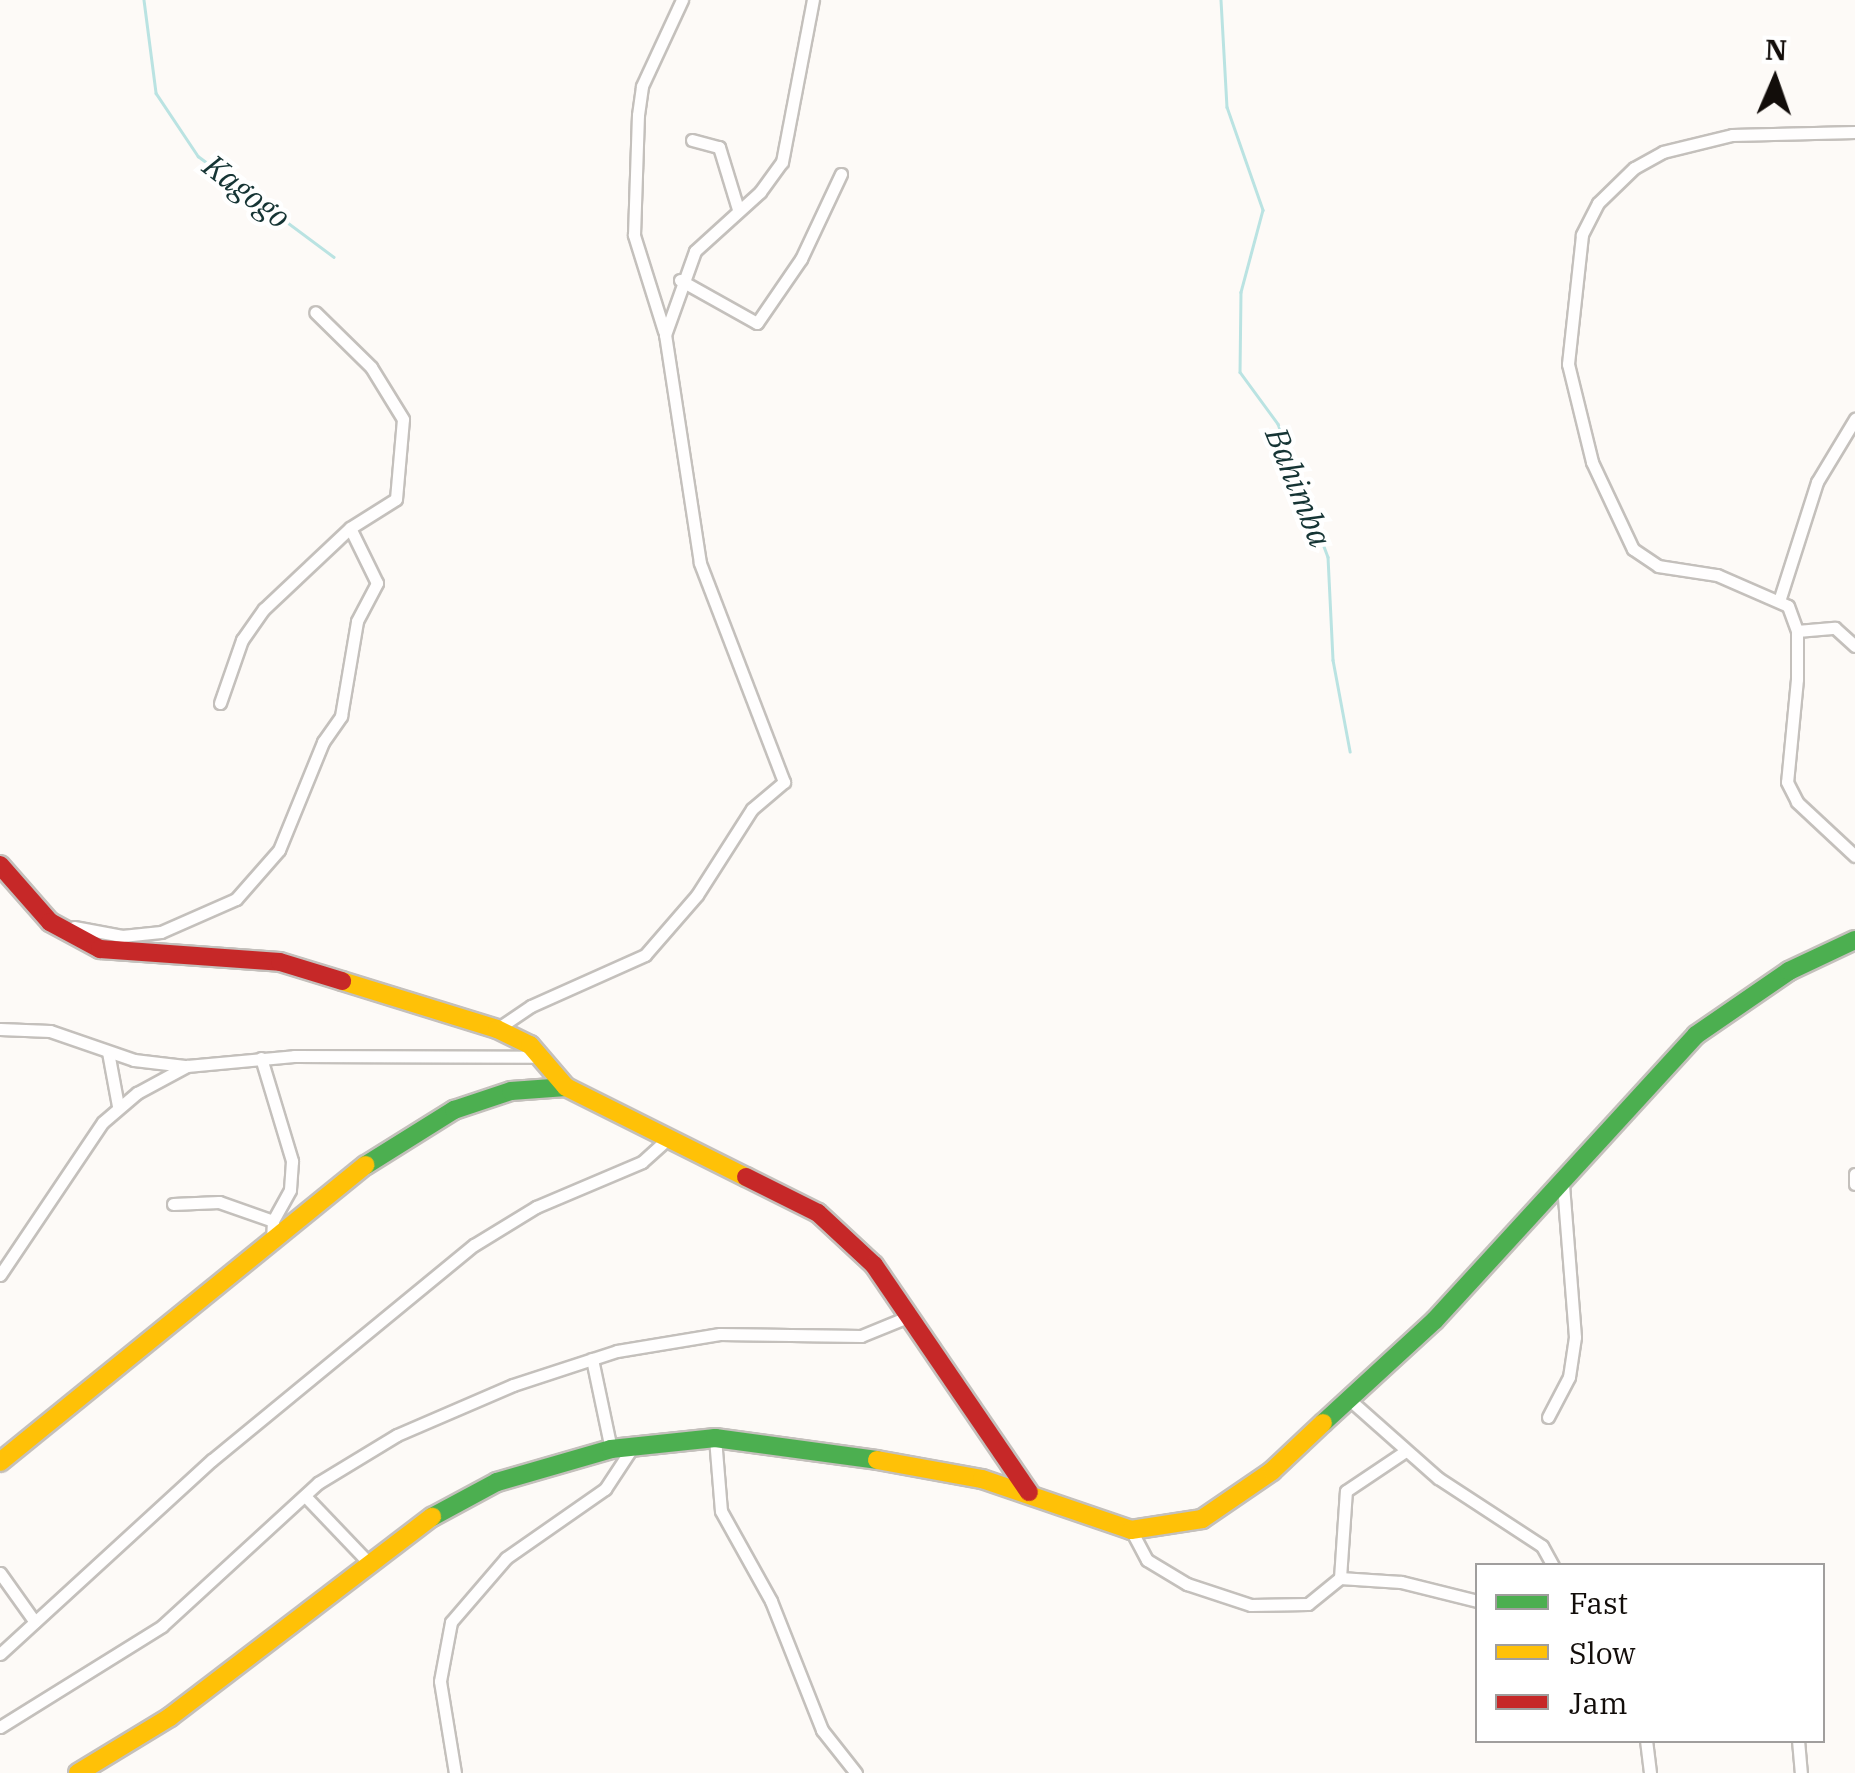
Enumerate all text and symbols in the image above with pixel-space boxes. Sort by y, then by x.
north arrow [1725,30,1825,130]
text: N [1764,31,1788,68]
water label: Kagogo [196,146,298,236]
water label: Bahimba [1258,422,1340,552]
legend [1475,1563,1825,1743]
text: Fast [1569,1583,1628,1622]
text: Slow [1569,1633,1636,1672]
text: Jam [1569,1683,1628,1722]

